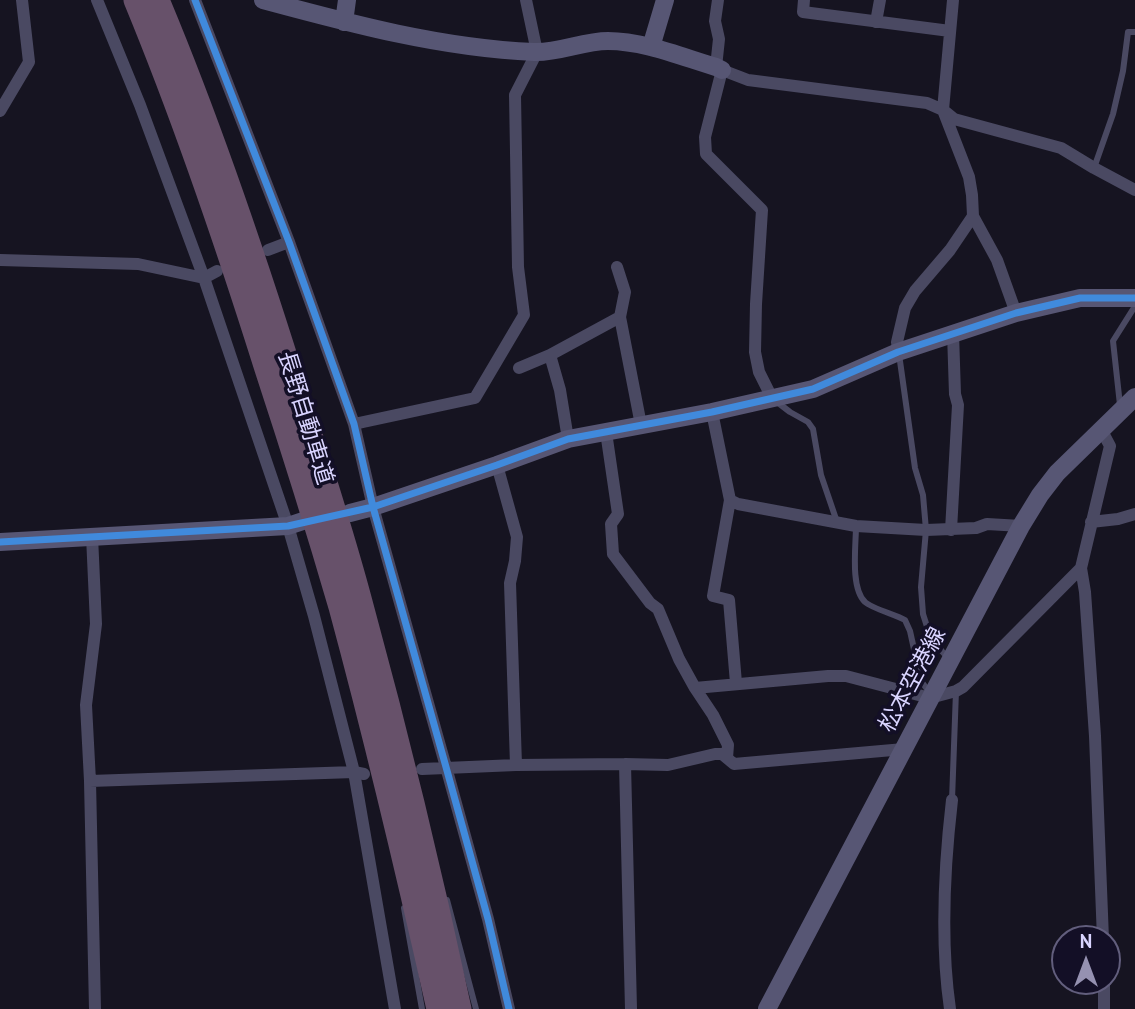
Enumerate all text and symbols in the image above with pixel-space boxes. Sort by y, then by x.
street label: 長野自動車道 [272,348,338,488]
street label: 松本空港線 [874,623,952,737]
north arrow [1051,925,1121,995]
text: N [1080,929,1092,953]

